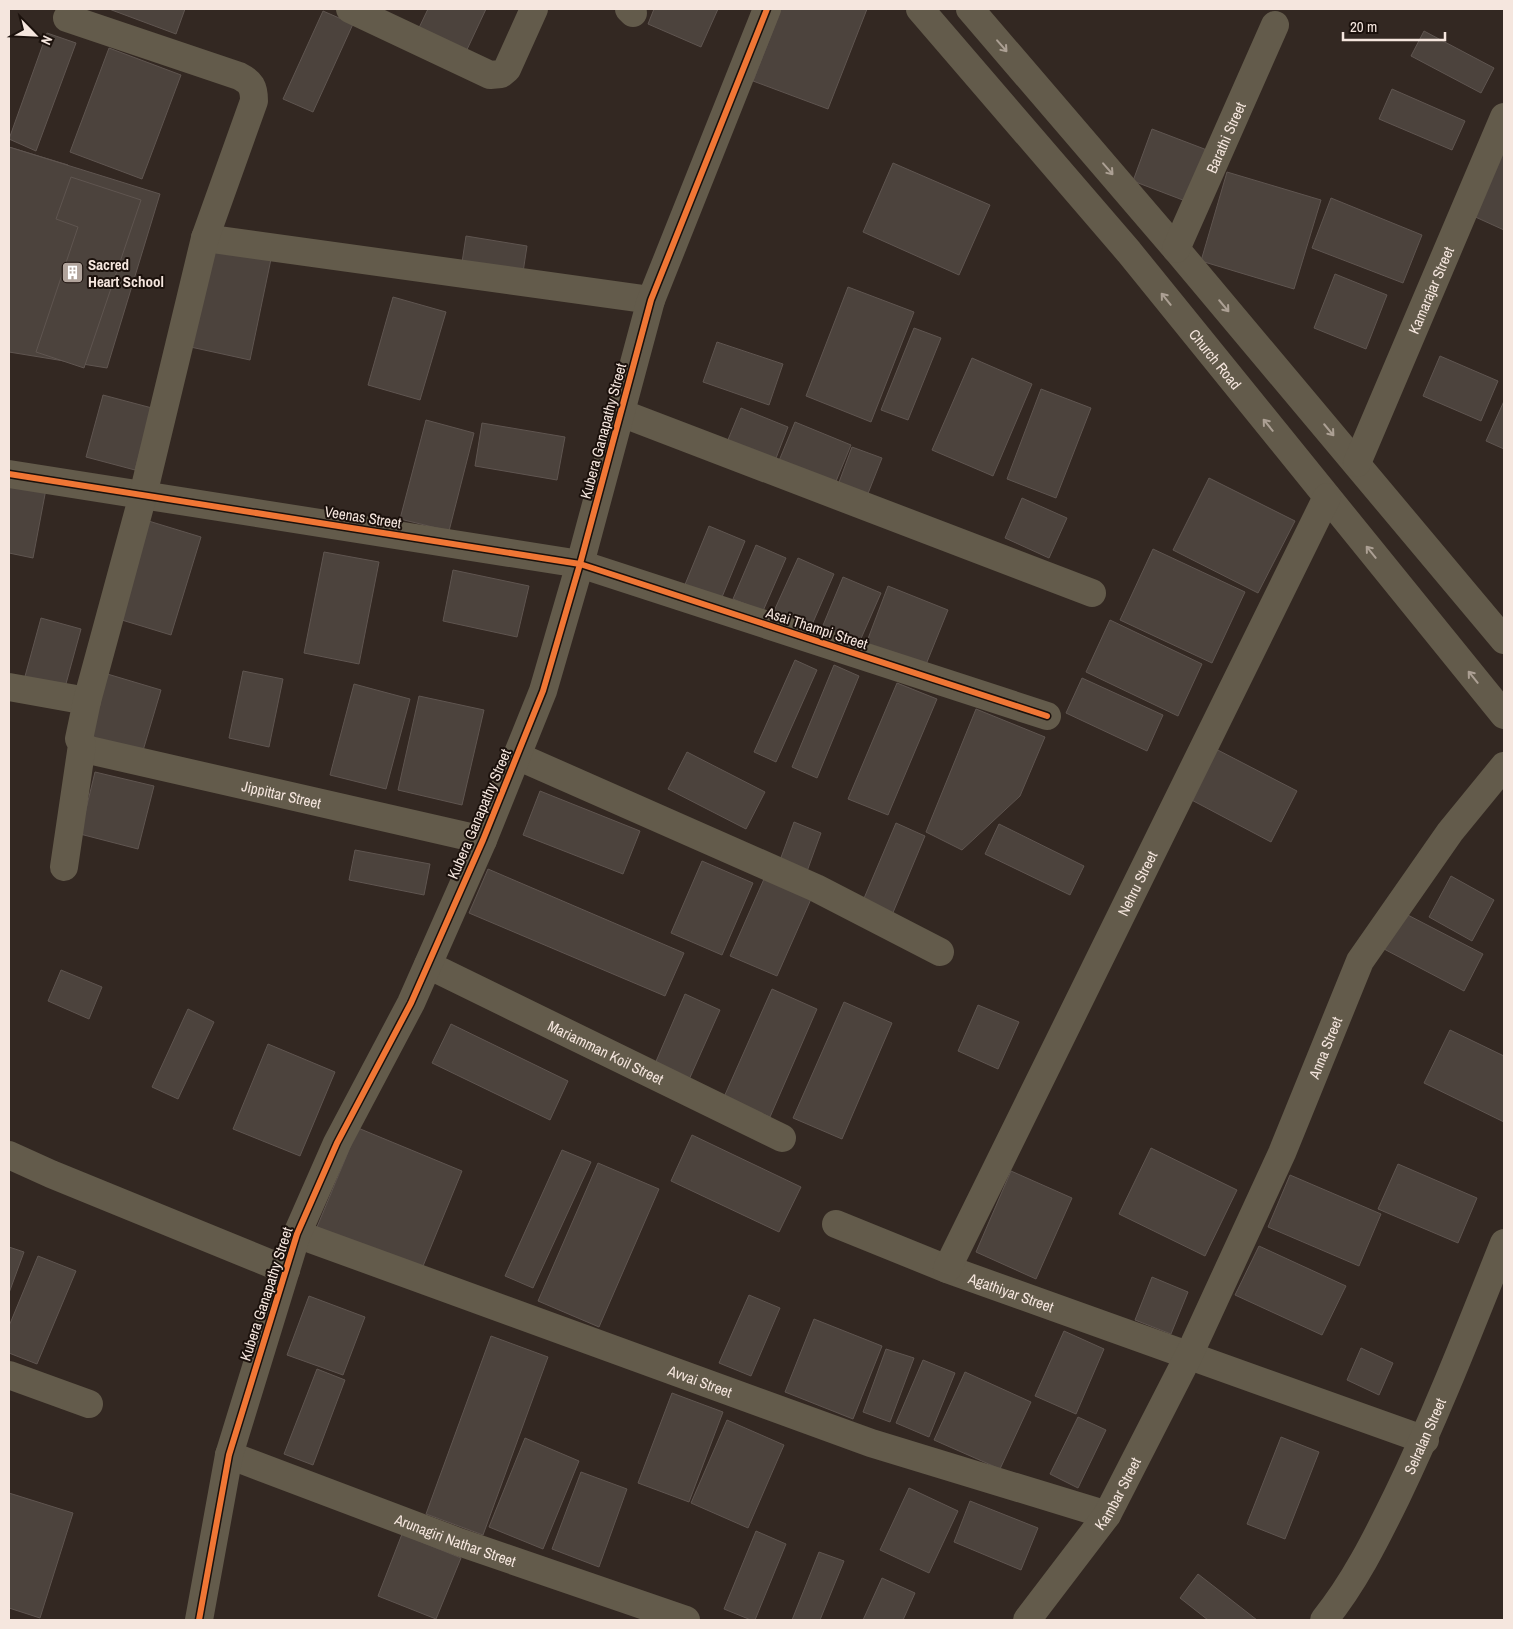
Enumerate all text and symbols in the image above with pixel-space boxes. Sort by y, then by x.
north arrow [10,10,60,60]
scale bar [1343,10,1446,42]
text: 20 m [1350,16,1377,37]
text: N [37,33,57,48]
one-way arrow [996,39,1008,52]
street label: Barathi Street [1200,98,1251,176]
one-way arrow [1102,163,1113,176]
street label: Kamarajar Street [1403,242,1459,337]
place label: Sacred Heart School [88,254,164,292]
building icon: Sacred Heart School [60,261,84,285]
one-way arrow [1161,293,1172,306]
one-way arrow [1219,300,1230,313]
street label: Church Road [1185,324,1247,394]
street label: Kubera Ganapathy Street [575,360,631,501]
one-way arrow [1263,419,1274,432]
one-way arrow [1324,424,1335,437]
street label: Veenas Street [323,501,403,534]
one-way arrow [1365,545,1376,558]
street label: Asai Thampi Street [763,601,871,655]
one-way arrow [1468,671,1479,684]
street label: Kubera Ganapathy Street [442,745,516,882]
street label: Jippittar Street [240,775,324,813]
street label: Nehru Street [1112,847,1162,919]
street label: Anna Street [1302,1013,1347,1083]
street label: Mariamman Koil Street [544,1015,668,1089]
street label: Kubera Ganapathy Street [234,1224,298,1364]
street label: Agathiyar Street [965,1267,1057,1317]
street label: Avvai Street [664,1359,736,1402]
street label: Selralan Street [1398,1394,1451,1478]
street label: Kambar Street [1089,1453,1146,1534]
street label: Arunagiri Nathar Street [391,1508,519,1572]

